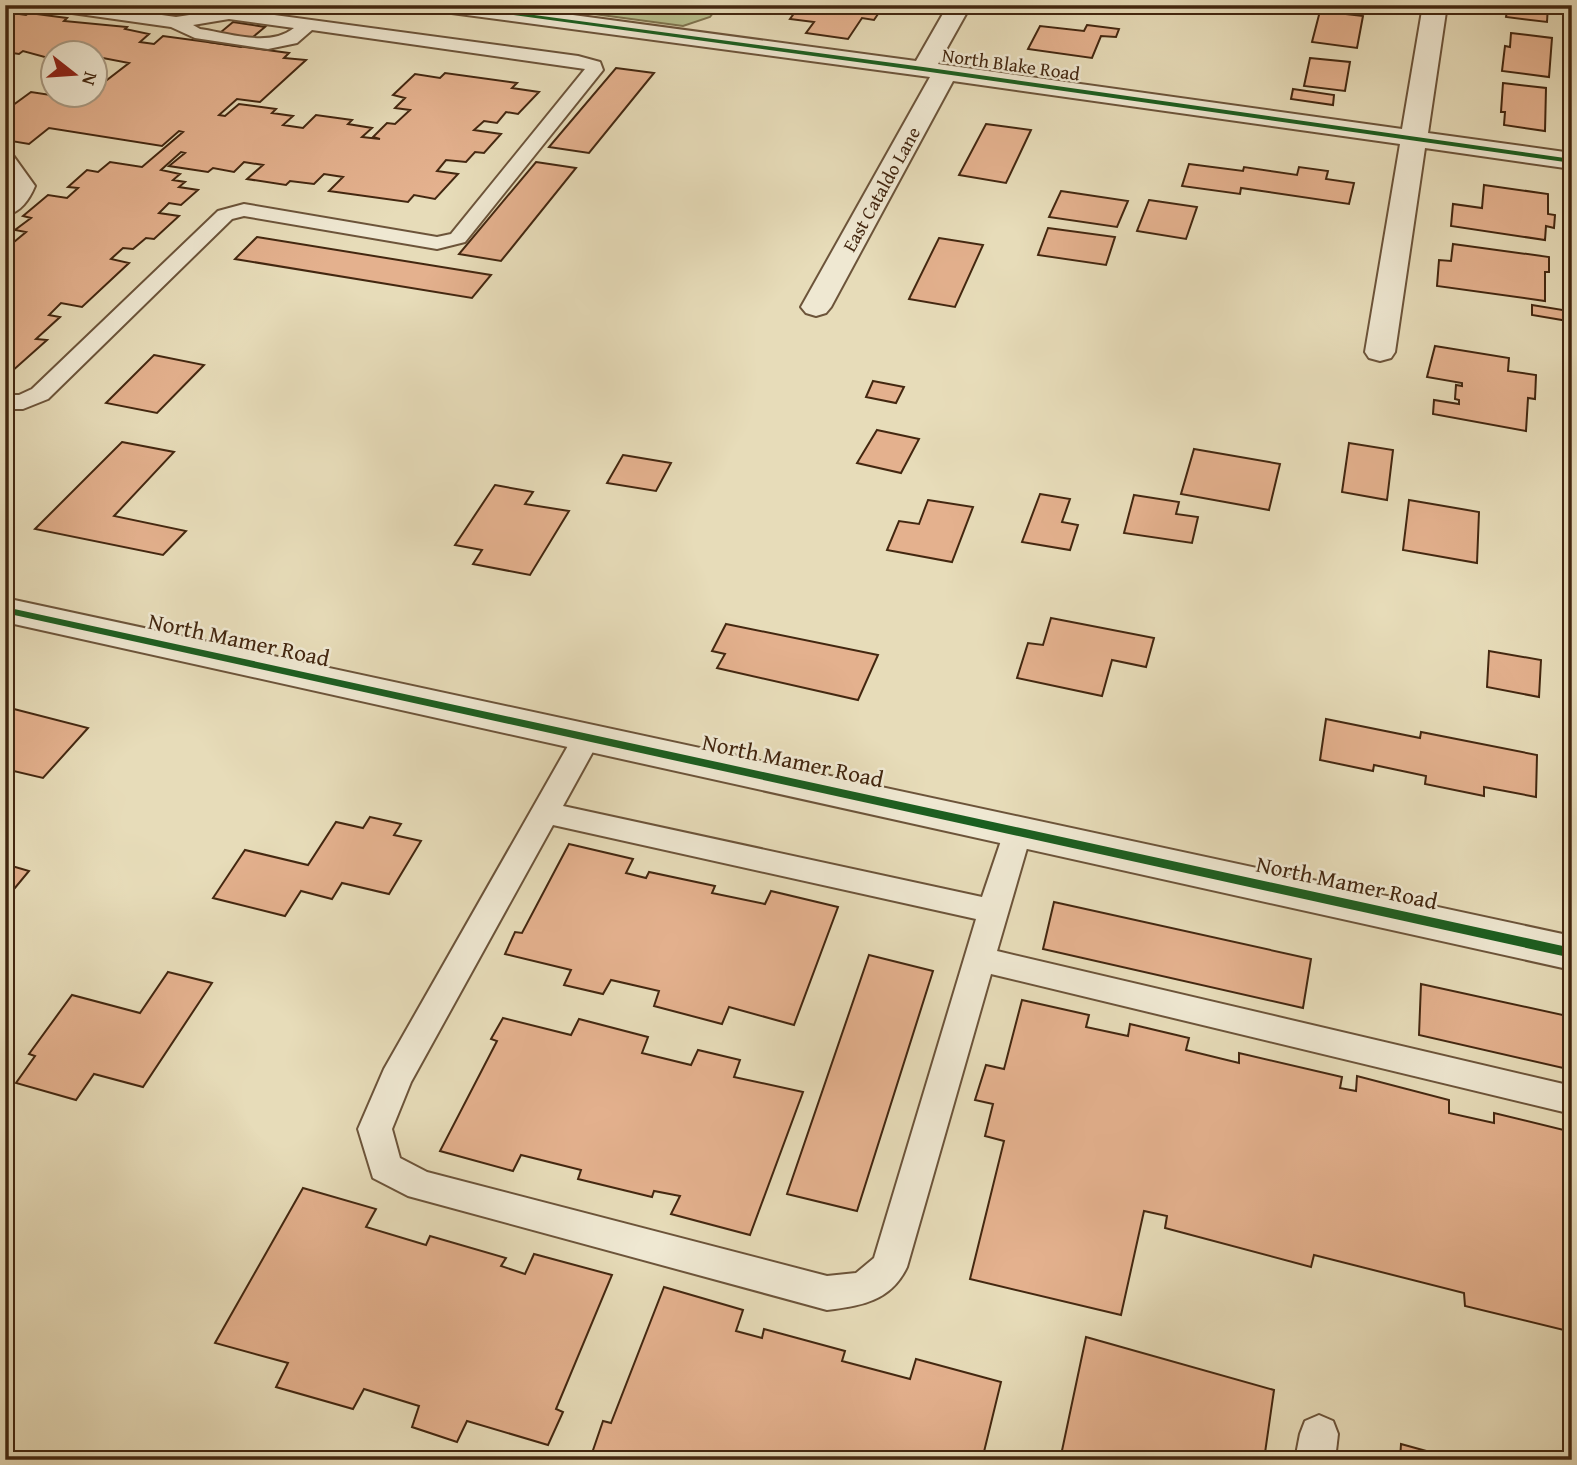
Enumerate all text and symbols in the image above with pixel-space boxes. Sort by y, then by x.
north arrow [38,38,108,108]
street label: North Blake Road [940,40,1082,88]
text: N [75,69,106,89]
street label: East Cataldo Lane [835,121,927,257]
street label: North Mamer Road [145,604,333,674]
street label: North Mamer Road [699,725,887,795]
street label: North Mamer Road [1253,847,1441,917]

